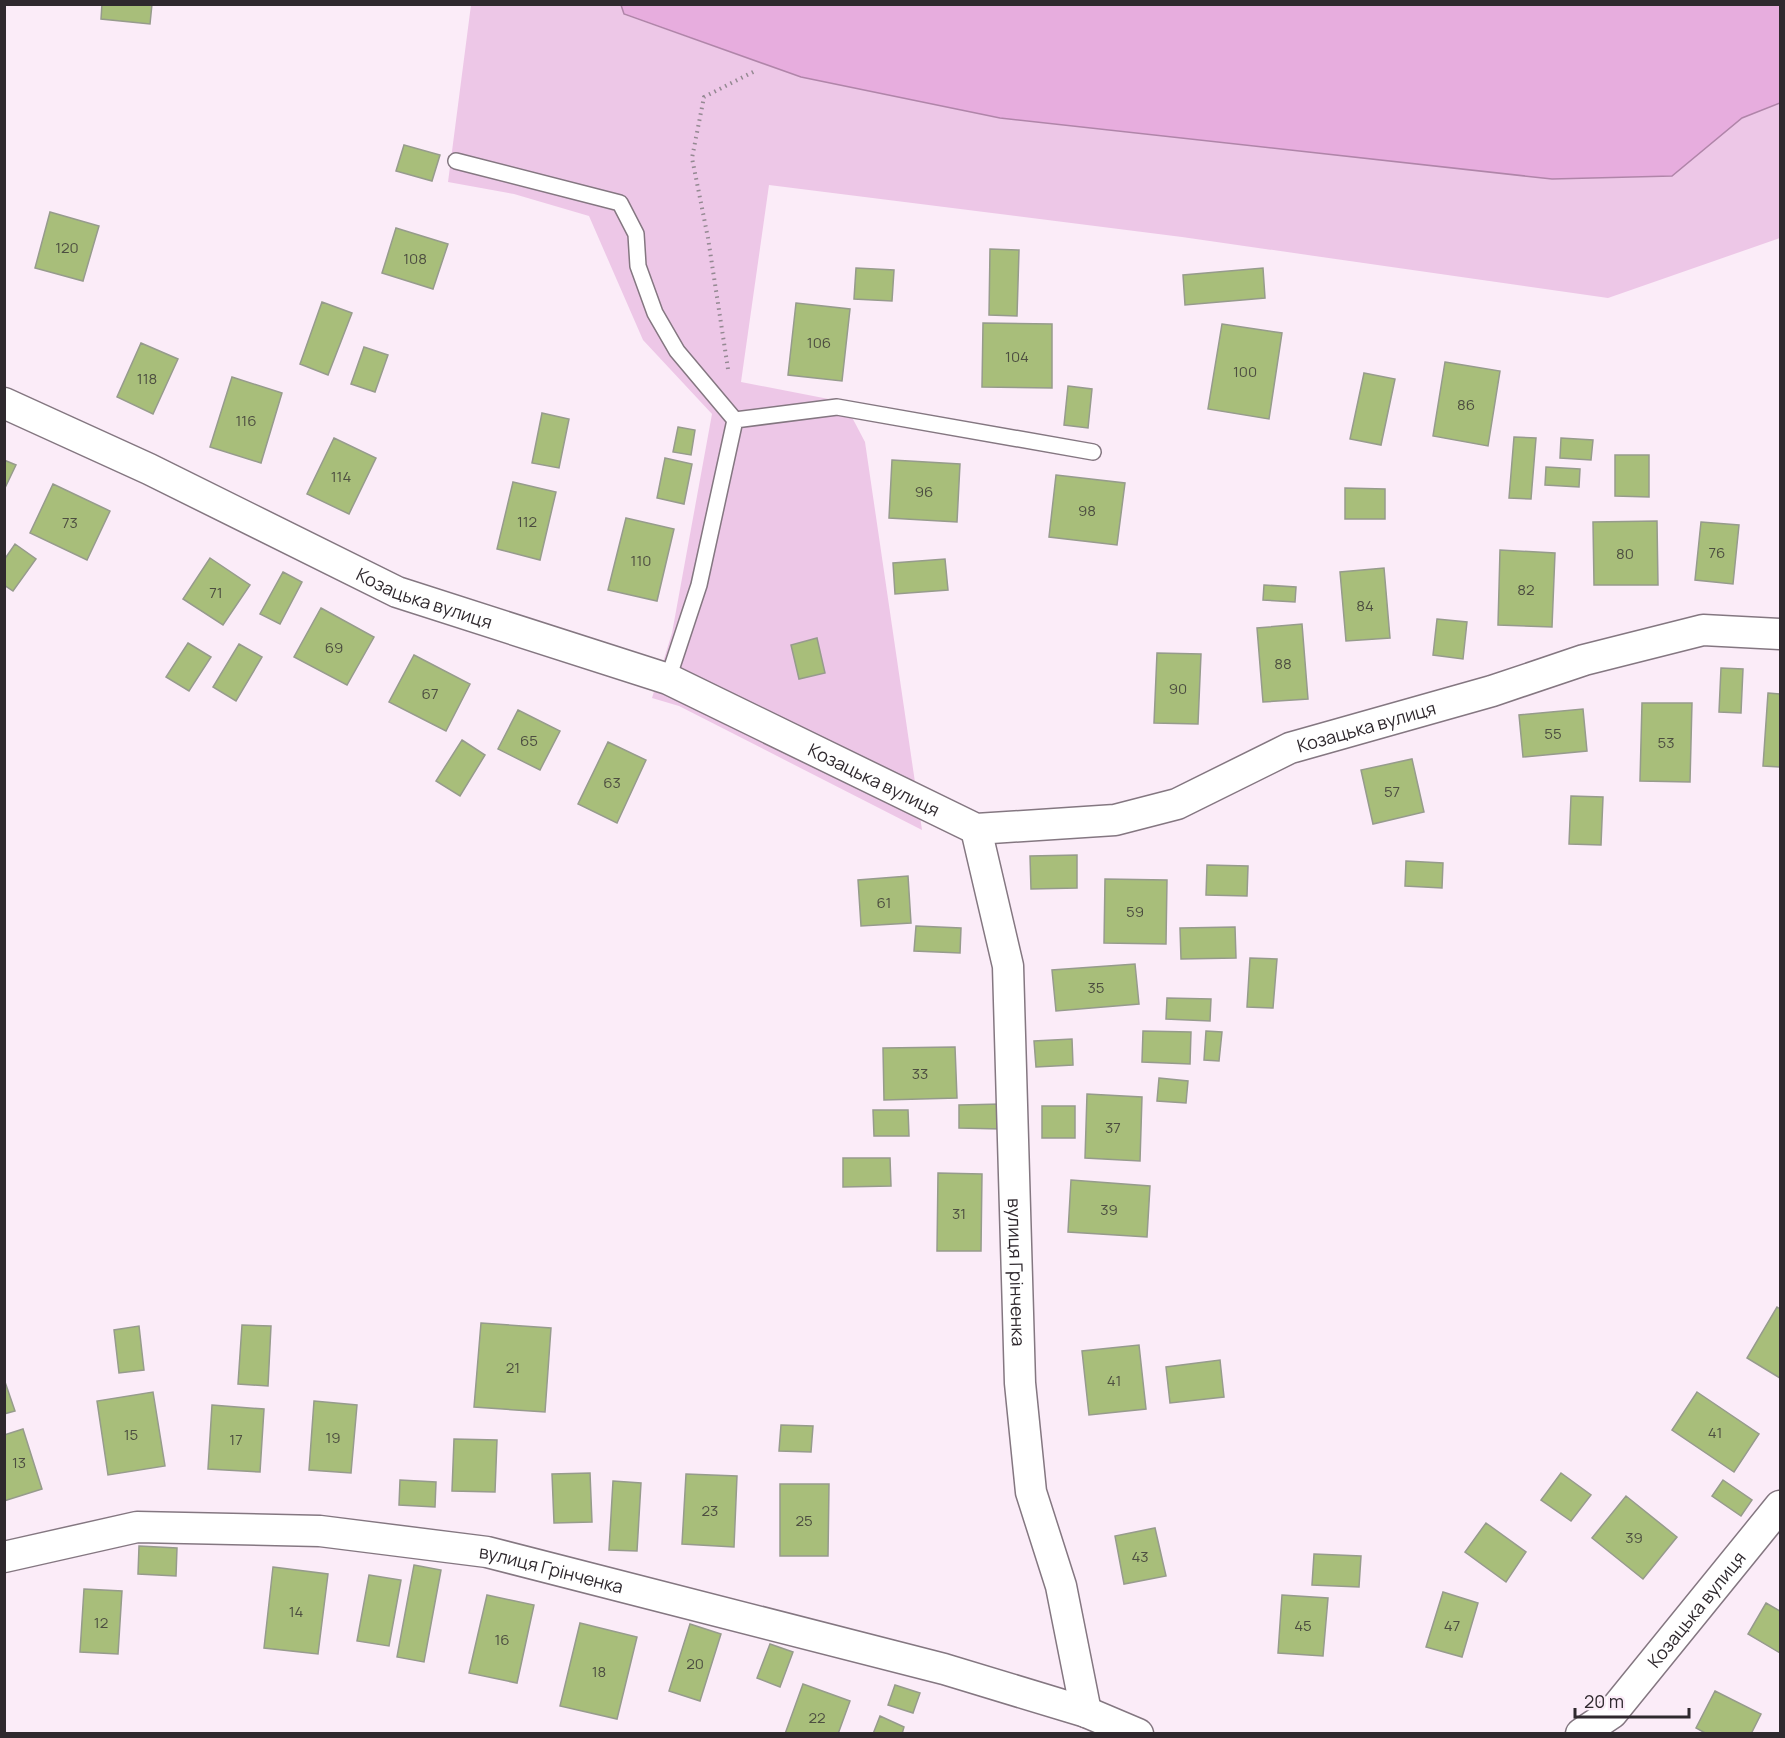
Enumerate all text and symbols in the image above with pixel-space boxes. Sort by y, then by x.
house number: 120 [55,237,79,258]
house number: 108 [403,248,427,269]
house number: 106 [807,332,831,353]
house number: 104 [1005,346,1029,367]
house number: 100 [1233,361,1257,382]
house number: 118 [137,368,157,389]
house number: 86 [1457,394,1475,415]
house number: 116 [235,410,257,431]
house number: 114 [331,466,351,487]
house number: 96 [915,481,933,502]
house number: 98 [1078,500,1096,521]
house number: 112 [517,511,537,532]
house number: 73 [62,512,78,533]
house number: 76 [1709,542,1725,563]
house number: 80 [1616,543,1634,564]
house number: 110 [631,550,651,571]
street label: Козацька вулиця [352,562,495,634]
house number: 82 [1517,579,1535,600]
house number: 71 [209,582,223,603]
house number: 84 [1356,595,1374,616]
house number: 69 [325,637,343,658]
house number: 88 [1274,653,1292,674]
house number: 90 [1169,678,1187,699]
house number: 67 [422,683,438,704]
street label: Козацька вулиця [1294,695,1438,757]
house number: 55 [1544,723,1562,744]
house number: 65 [520,730,538,751]
house number: 53 [1658,732,1674,753]
street label: Козацька вулиця [804,737,944,822]
house number: 63 [603,772,621,793]
house number: 57 [1384,781,1400,802]
house number: 61 [877,892,891,913]
house number: 59 [1126,901,1144,922]
house number: 35 [1088,977,1104,998]
house number: 33 [912,1063,928,1084]
house number: 37 [1105,1117,1121,1138]
street label: вулиця Грінченка [1003,1198,1031,1347]
house number: 39 [1100,1199,1118,1220]
house number: 31 [952,1203,966,1224]
house number: 21 [506,1357,520,1378]
house number: 41 [1107,1370,1121,1391]
house number: 41 [1708,1422,1722,1443]
house number: 15 [124,1424,138,1445]
house number: 19 [325,1427,341,1448]
house number: 17 [229,1429,243,1450]
house number: 13 [12,1452,26,1473]
house number: 23 [702,1500,718,1521]
house number: 25 [795,1510,813,1531]
house number: 39 [1625,1527,1643,1548]
street label: вулиця Грінченка [478,1539,626,1598]
house number: 43 [1131,1546,1149,1567]
street label: Козацька вулиця [1642,1546,1751,1673]
house number: 14 [289,1601,303,1622]
house number: 12 [94,1612,108,1633]
house number: 45 [1294,1615,1312,1636]
house number: 47 [1444,1615,1460,1636]
house number: 16 [494,1629,510,1650]
house number: 20 [686,1653,704,1674]
house number: 18 [592,1661,606,1682]
scale bar [1575,1681,1689,1719]
text: 20 m [1584,1689,1624,1713]
house number: 22 [808,1707,826,1728]

